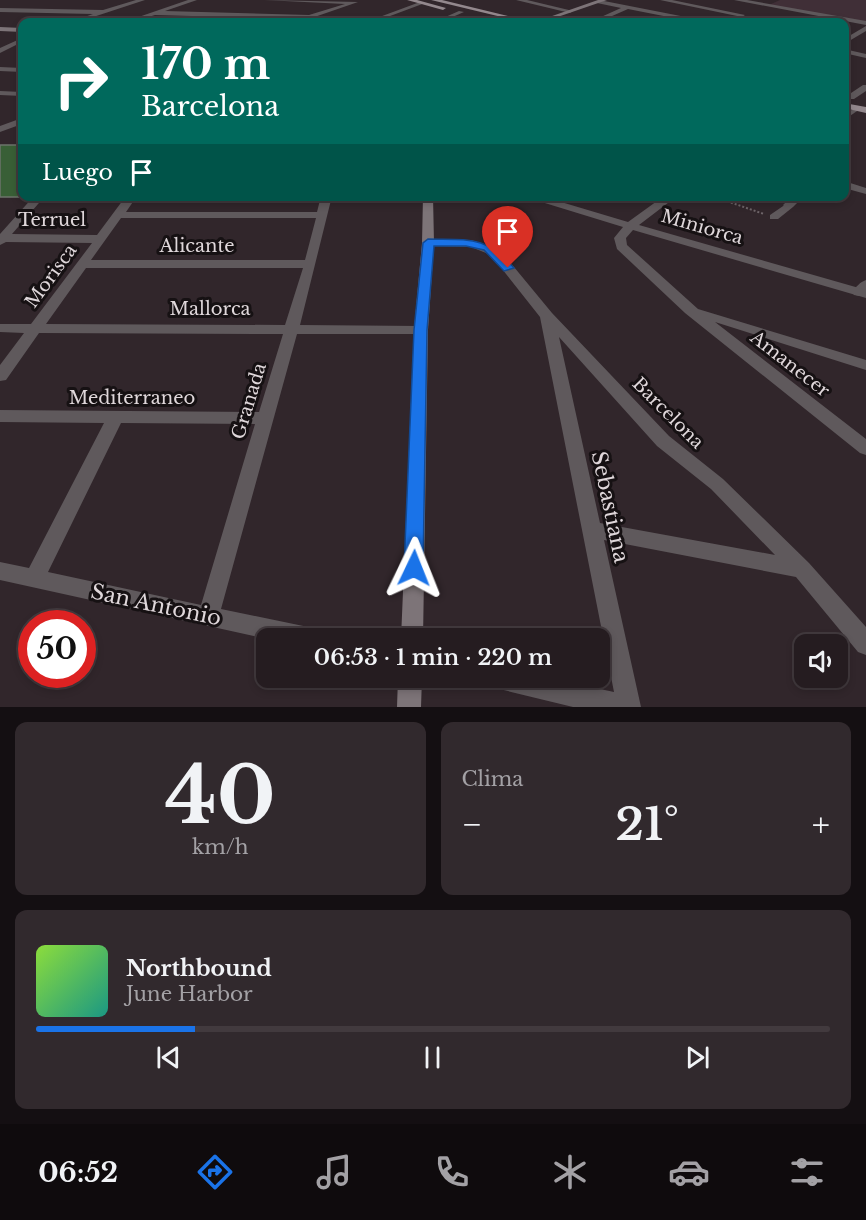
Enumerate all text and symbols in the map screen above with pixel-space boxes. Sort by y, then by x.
text: 170 m [141,38,270,90]
icon: right [42,42,120,120]
text: Barcelona [141,90,279,123]
icon: arrive [125,156,158,189]
text: Luego [42,159,113,186]
street label: Miniorca [659,205,745,249]
pin [482,206,533,268]
street label: Terruel [18,209,86,231]
icon: arrive [491,215,524,248]
street label: Alicante [158,235,235,257]
street label: Morisca [21,240,81,312]
street label: Mallorca [169,298,251,320]
street label: Amanecer [745,326,834,402]
street label: Granada [227,360,271,442]
street label: Barcelona [628,373,708,453]
street label: Mediterraneo [69,387,195,409]
street label: Sebastiana [586,449,635,565]
position arrow [382,536,446,600]
street label: San Antonio [88,579,224,631]
speed limit sign: 50 [18,610,96,688]
map controls [794,634,848,688]
button: sound [794,634,848,688]
text: 06:53 · 1 min · 220 m [314,644,552,671]
text: 40 [165,747,276,844]
text: Clima [462,767,523,791]
text: 21° [615,796,679,852]
text: − [462,804,482,845]
text: + [812,804,830,845]
text: km/h [192,835,249,859]
text: Northbound [126,955,272,982]
text: June Harbor [126,982,253,1006]
icon: previous [152,1041,185,1074]
icon: pause [416,1041,449,1074]
icon: next [681,1041,714,1074]
icon: directions [194,1151,236,1193]
icon: music [313,1151,355,1193]
icon: phone [431,1151,473,1193]
icon: climate [549,1151,591,1193]
icon: car [668,1151,710,1193]
icon: filters [786,1151,828,1193]
text: 06:52 [38,1156,118,1189]

